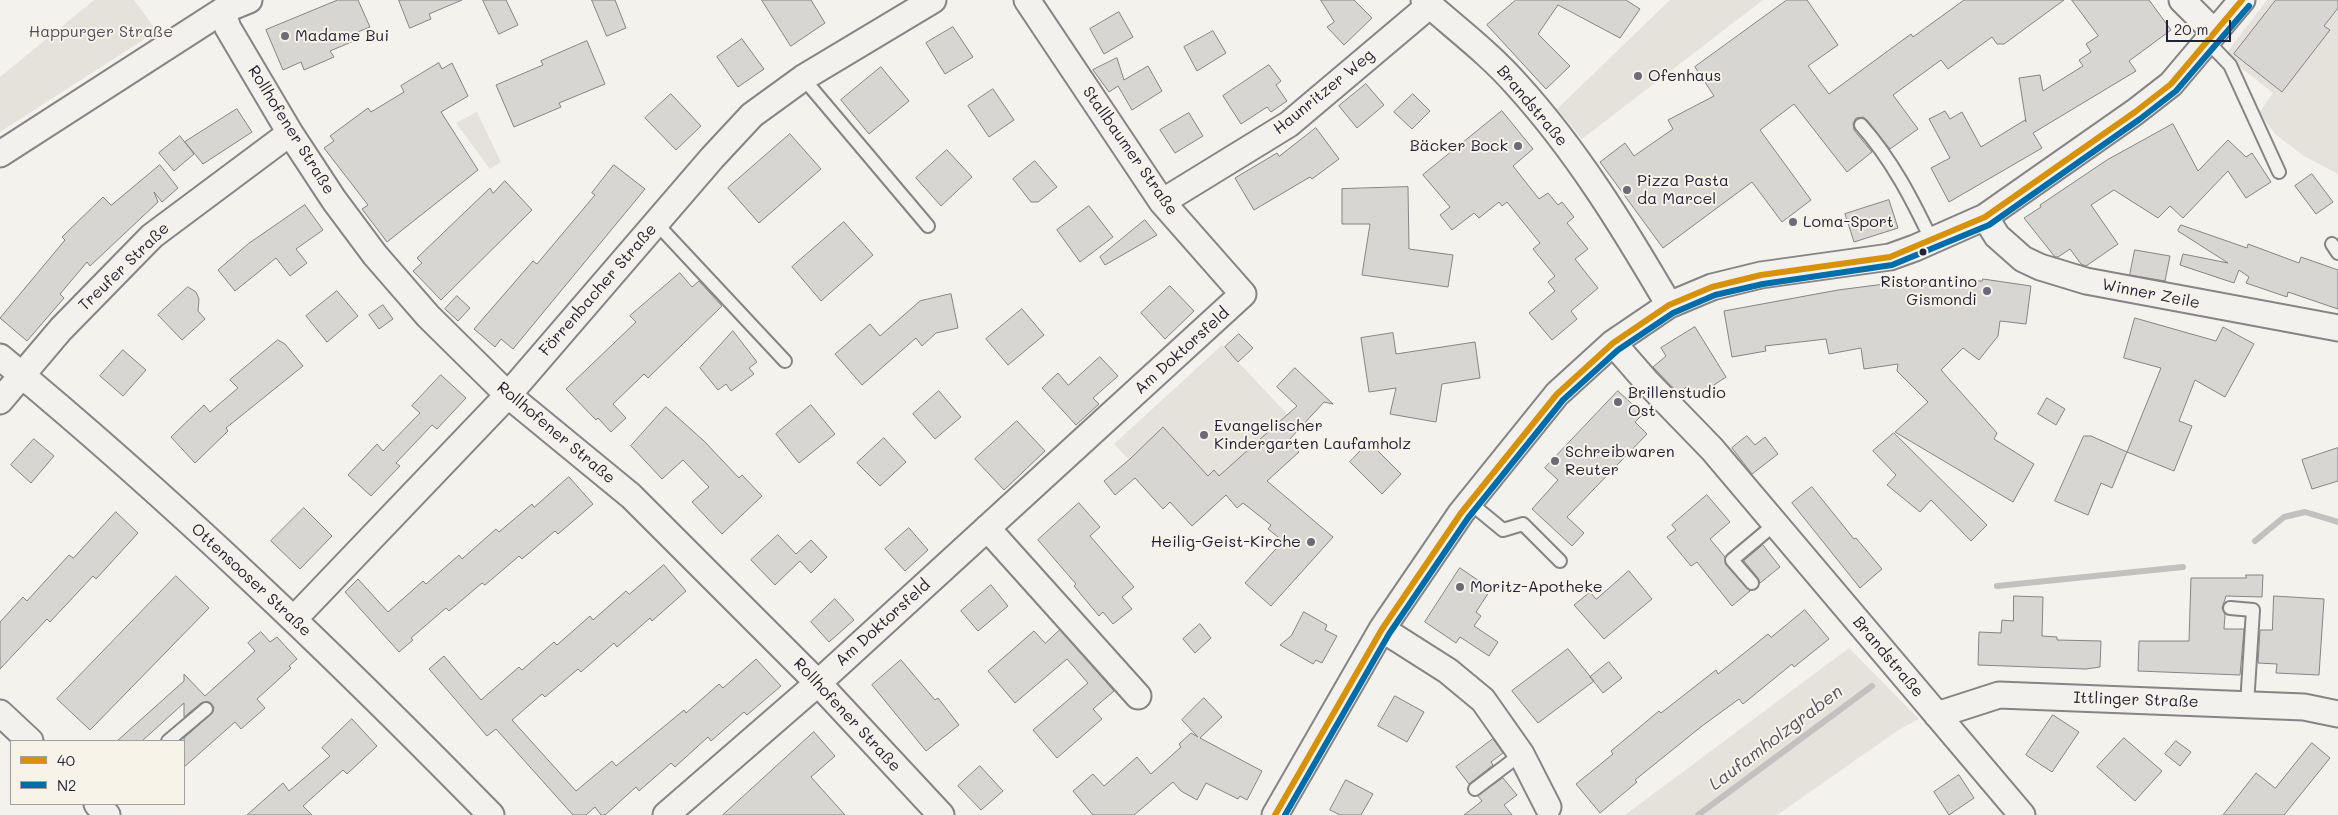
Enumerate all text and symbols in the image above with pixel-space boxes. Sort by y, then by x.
scale bar [2168,10,2233,42]
text: 20 m [2174,19,2208,39]
park label: Happurger Straße [29,22,173,42]
place label: Madame Bui [295,26,389,46]
marker: Madame Bui [279,30,291,42]
street label: Haunritzer Weg [1270,45,1378,139]
street label: Rollhofener Straße [244,62,338,198]
street label: Brandstraße [1493,62,1571,150]
place label: Ofenhaus [1648,66,1721,86]
marker: Ofenhaus [1632,70,1644,82]
street label: Stallbaumer Straße [1078,83,1182,219]
place label: Bäcker Bock [1410,136,1508,156]
marker: Bäcker Bock [1512,140,1524,152]
place label: Pizza Pasta da Marcel [1637,171,1729,209]
marker: Pizza Pasta da Marcel [1621,184,1633,196]
place label: Loma-Sport [1803,212,1894,232]
marker: Loma-Sport [1787,216,1799,228]
street label: Treufer Straße [75,219,173,315]
street label: Förrenbacher Straße [535,220,661,360]
unlabelled marker [1918,247,1928,257]
place label: Ristorantino Gismondi [1880,272,1977,310]
street label: Winner Zeile [2100,275,2202,313]
marker: Ristorantino Gismondi [1981,285,1993,297]
street label: Am Doktorsfeld [1131,304,1233,398]
street label: Rollhofener Straße [493,378,619,488]
place label: Brillenstudio Ost [1628,383,1726,421]
marker: Brillenstudio Ost [1612,396,1624,408]
place label: Evangelischer Kindergarten Laufamholz [1214,416,1411,454]
marker: Evangelischer Kindergarten Laufamholz [1198,429,1210,441]
place label: Schreibwaren Reuter [1565,442,1675,480]
marker: Schreibwaren Reuter [1549,455,1561,467]
street label: Ottensooser Straße [187,519,315,641]
place label: Heilig-Geist-Kirche [1151,532,1301,552]
marker: Heilig-Geist-Kirche [1305,536,1317,548]
street label: Am Doktorsfeld [832,576,934,670]
place label: Moritz-Apotheke [1470,577,1603,597]
marker: Moritz-Apotheke [1454,581,1466,593]
street label: Brandstraße [1849,613,1927,701]
street label: Rollhofener Straße [789,654,905,776]
water label: Laufamholzgraben [1705,681,1847,795]
street label: Ittlinger Straße [2073,688,2199,712]
legend [10,740,185,805]
text: 40 [57,750,75,770]
text: N2 [57,775,76,795]

